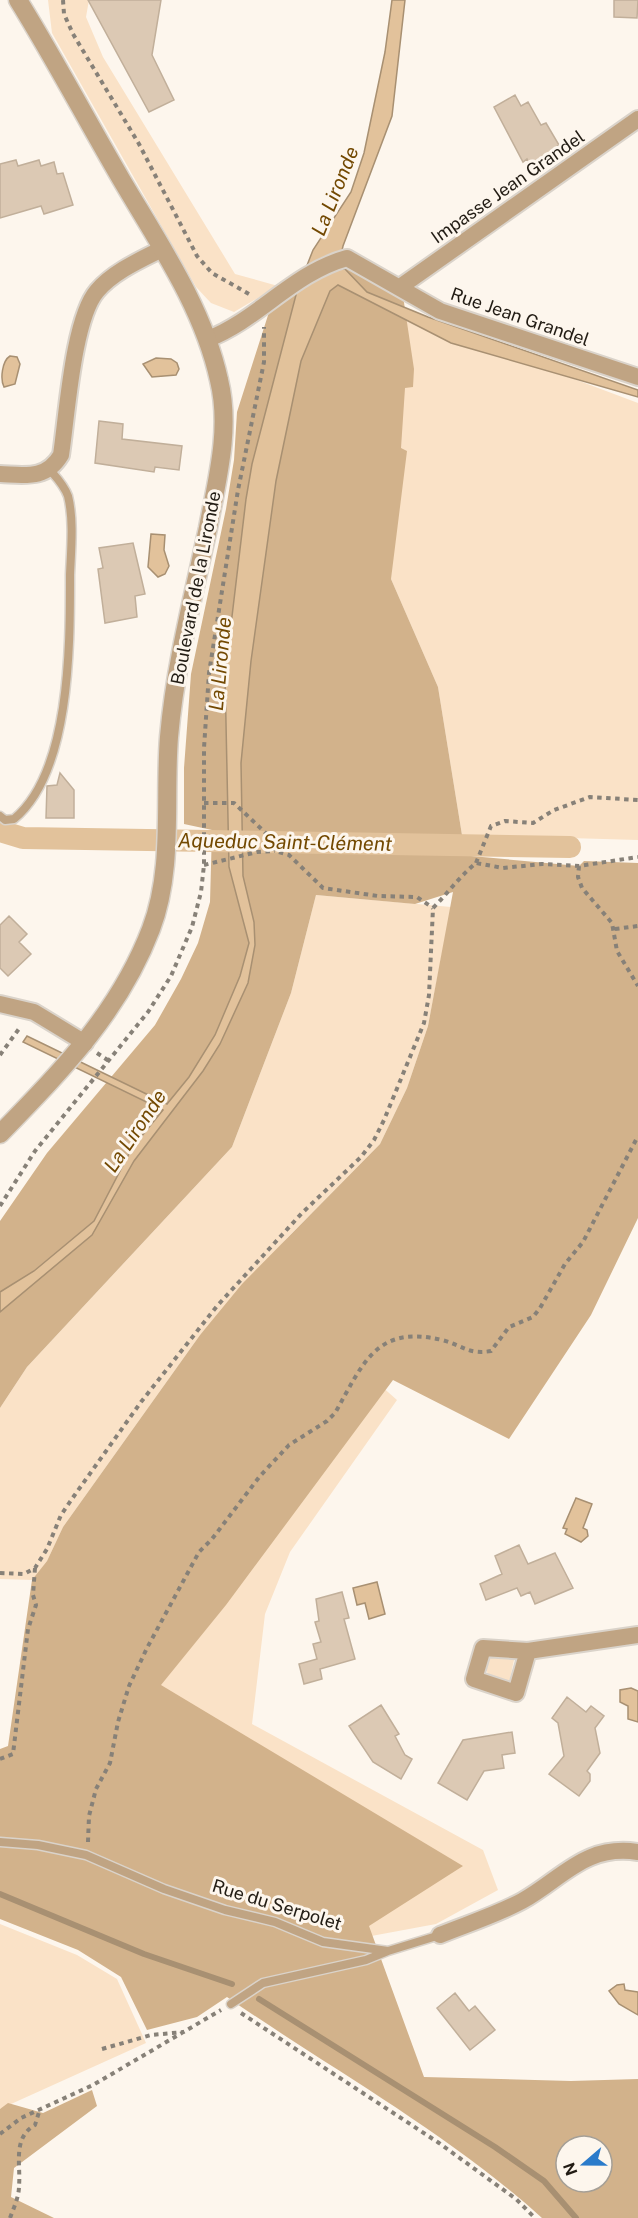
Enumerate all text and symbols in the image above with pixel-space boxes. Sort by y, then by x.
street label: Impasse Jean Grandel [427,126,588,247]
water label: La Lironde [306,143,364,239]
street label: Rue Jean Grandel [448,283,592,350]
street label: Boulevard de la Lironde [166,489,225,686]
water label: La Lironde [204,616,236,712]
water label: Aqueduc Saint-Clément [178,828,393,856]
water label: La Lironde [99,1085,171,1177]
street label: Rue du Serpolet [210,1875,344,1934]
north arrow [554,2134,614,2194]
text: N [559,2160,581,2178]

